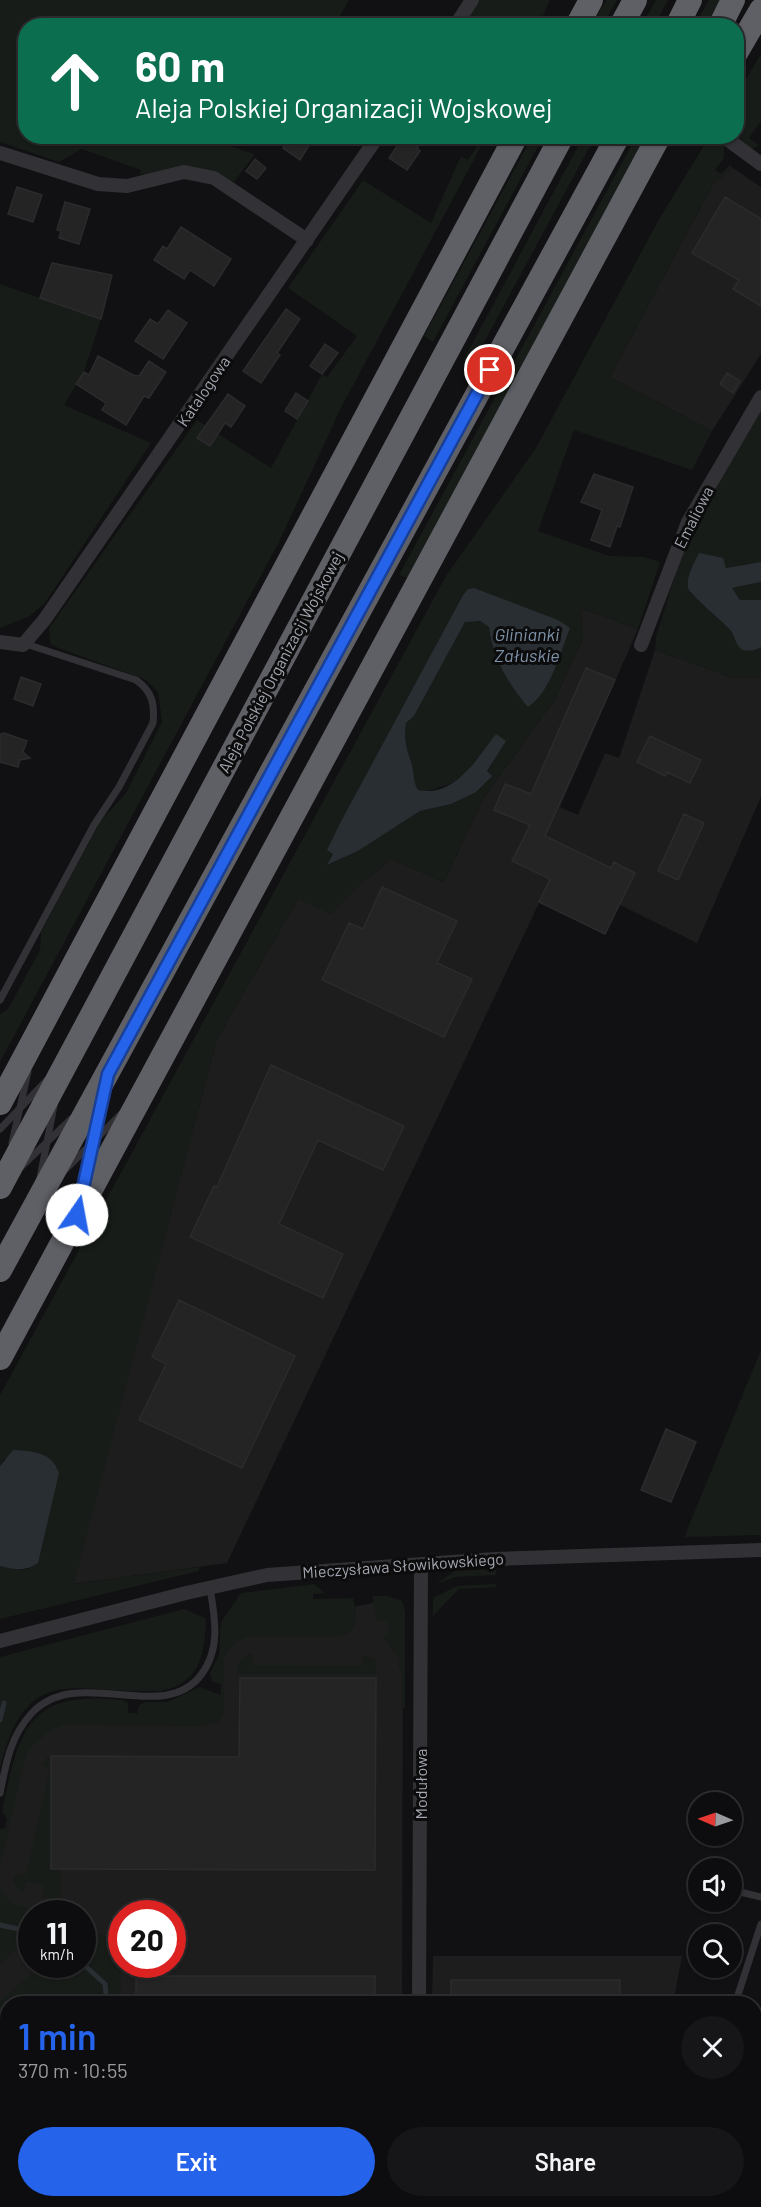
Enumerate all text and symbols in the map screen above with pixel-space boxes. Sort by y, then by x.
text: 60 m [135,40,225,90]
icon: ahead [36,42,114,120]
text: Aleja Polskiej Organizacji Wojskowej [135,91,553,123]
pin [464,344,515,395]
street label: Katalogowa [173,352,233,430]
icon: arrive [473,353,506,386]
street label: Emaliowa [669,483,717,551]
street label: Aleja Polskiej Organizacji Wojskowej [214,548,346,776]
water label: Glinianki Załuskie [494,623,560,666]
position arrow [45,1183,109,1247]
street label: Mieczysława Słowikowskiego [302,1548,504,1582]
street label: Modułowa [411,1749,430,1819]
north arrow [688,1792,742,1846]
map controls [688,1792,742,1978]
button: sound [688,1858,742,1912]
speed limit sign: 20 [108,1900,186,1978]
text: 11 [46,1914,68,1950]
button: search [688,1924,742,1978]
text: km/h [40,1945,74,1963]
text: 1 min [18,2014,97,2057]
button: close [681,2016,744,2079]
text: 370 m · 10:55 [18,2058,127,2082]
button: Exit [18,2127,375,2196]
button: Share [387,2127,744,2196]

